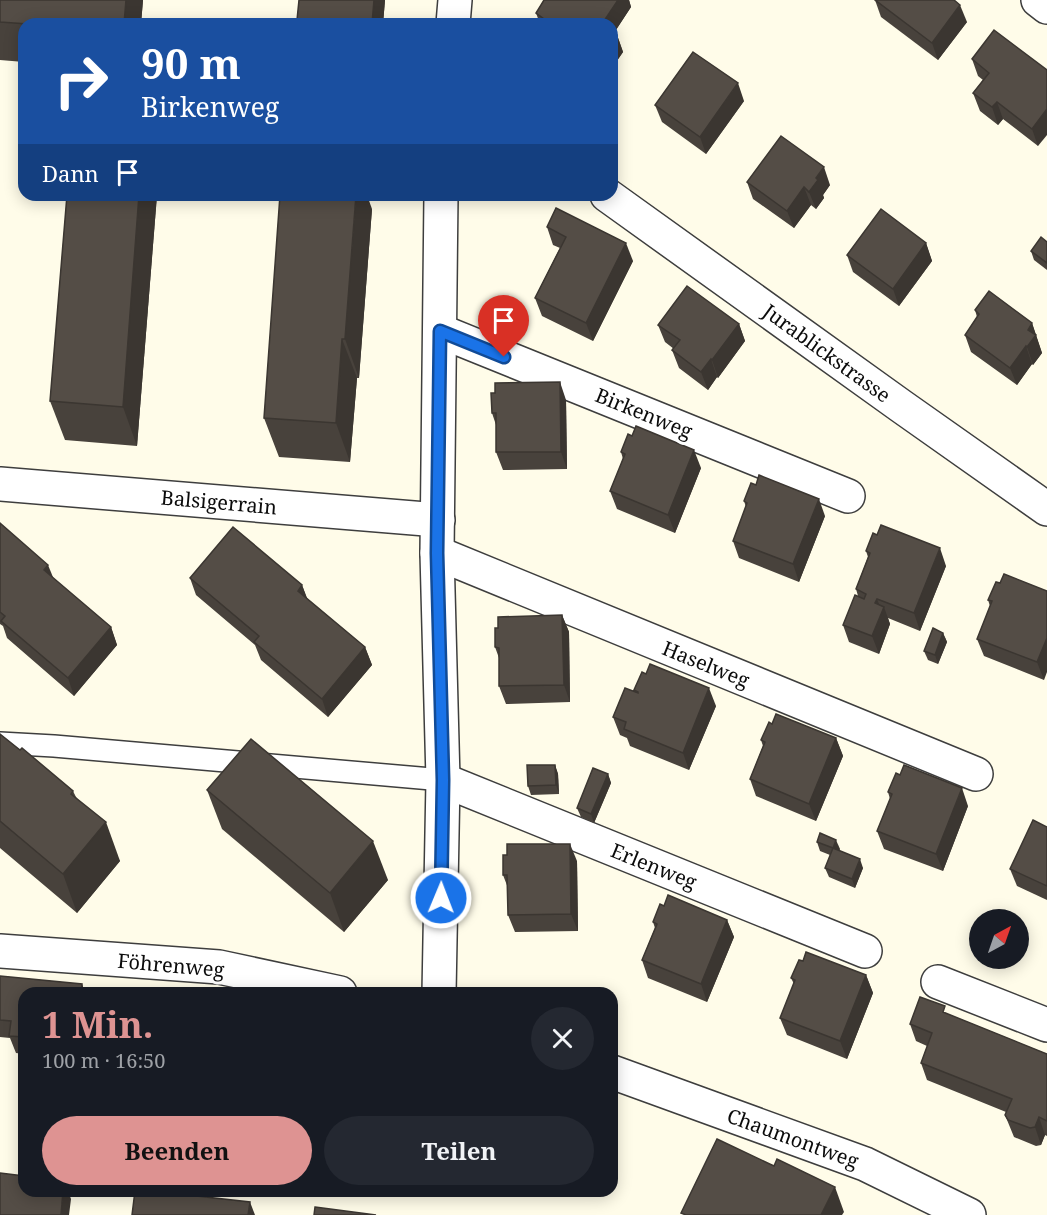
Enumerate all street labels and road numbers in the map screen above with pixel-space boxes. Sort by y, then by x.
street label: Jurablickstrasse [757,297,896,408]
street label: Birkenweg [591,381,697,445]
street label: Balsigerrain [160,483,278,521]
street label: Haselweg [658,634,754,694]
street label: Erlenweg [607,837,701,896]
street label: Föhrenweg [117,947,226,983]
street label: Chaumontweg [724,1102,863,1174]

